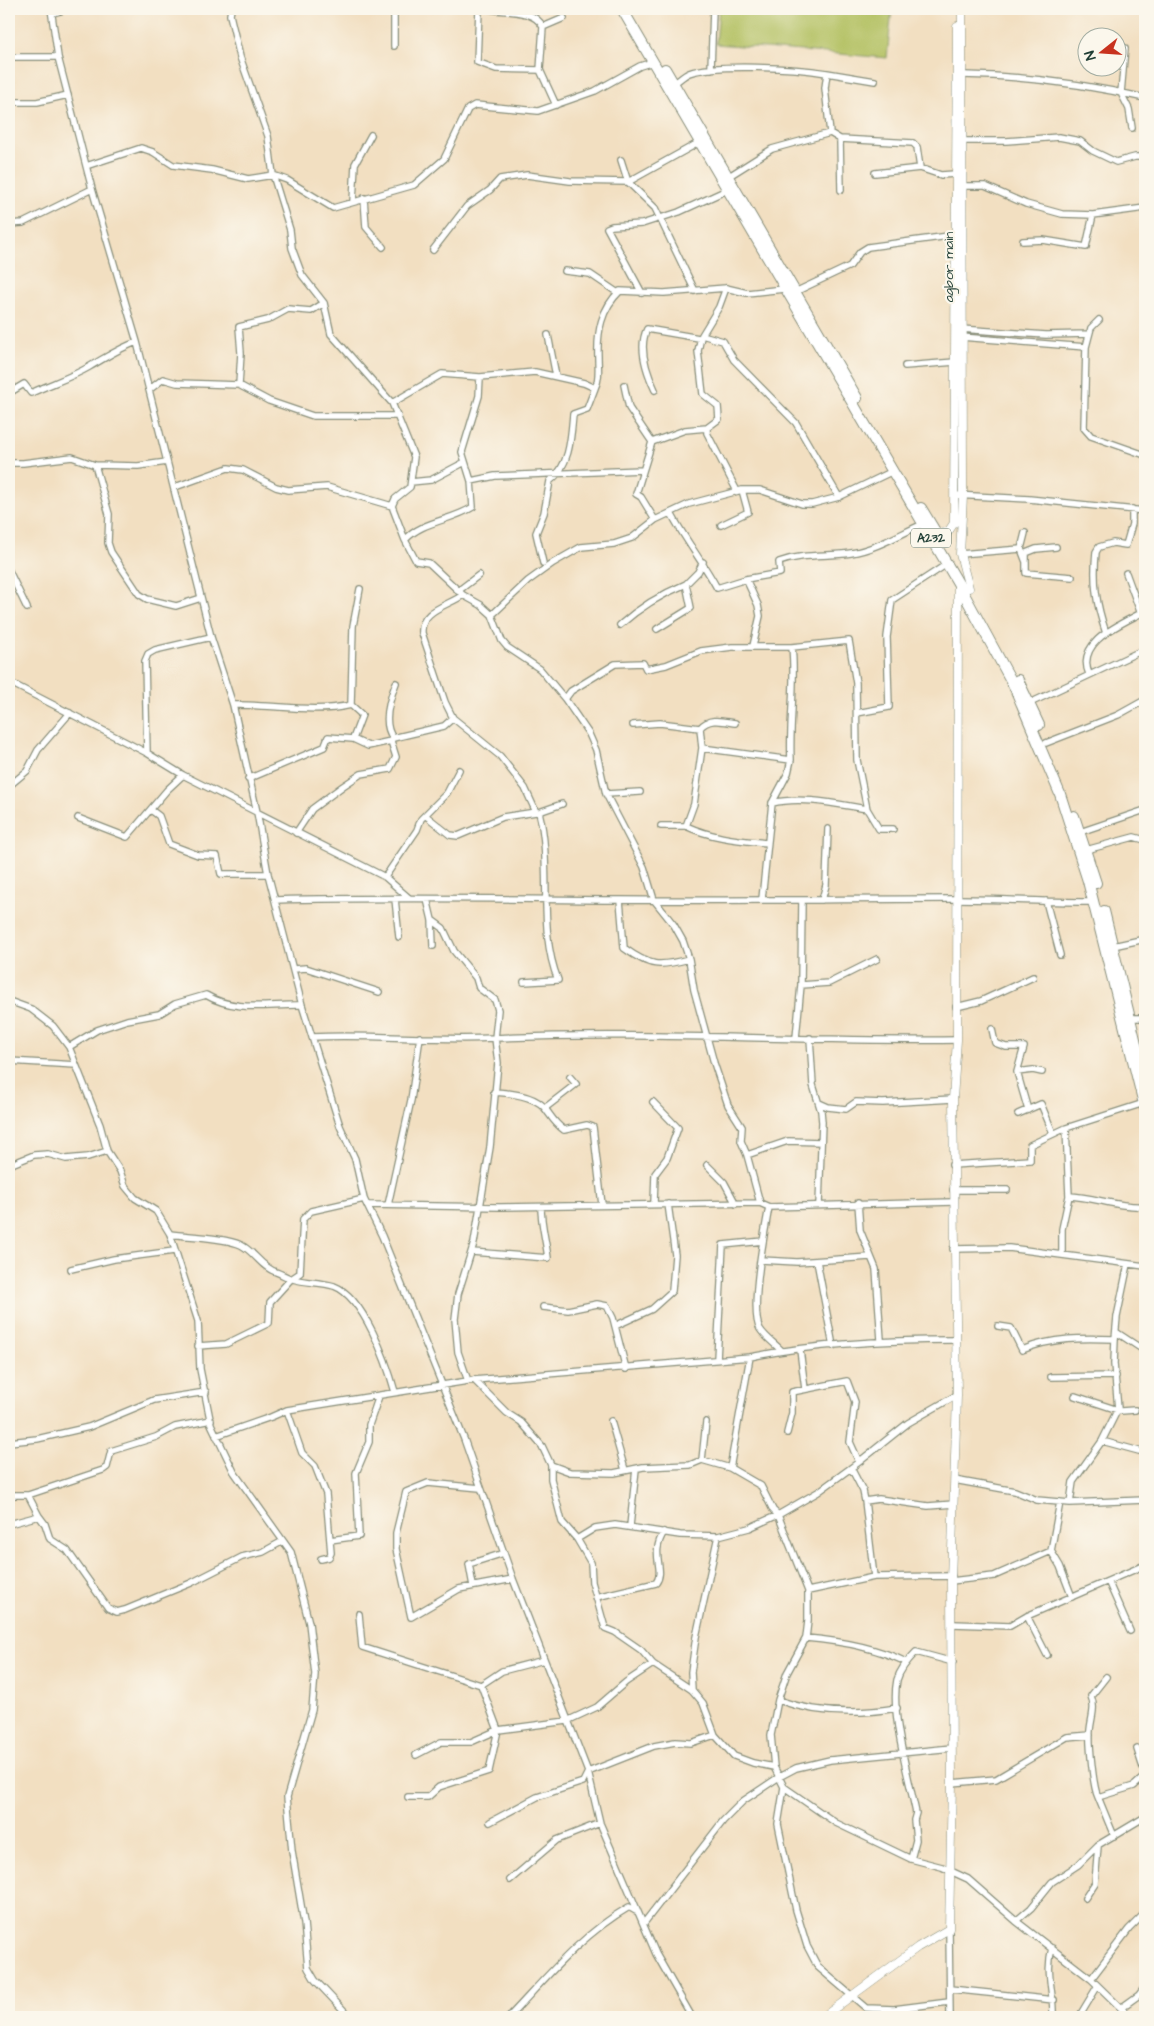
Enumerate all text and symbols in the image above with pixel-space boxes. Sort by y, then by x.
north arrow [1076,28,1126,78]
text: N [1080,48,1101,63]
street label: agbor main [939,232,959,302]
road number: A232 [911,528,951,548]

